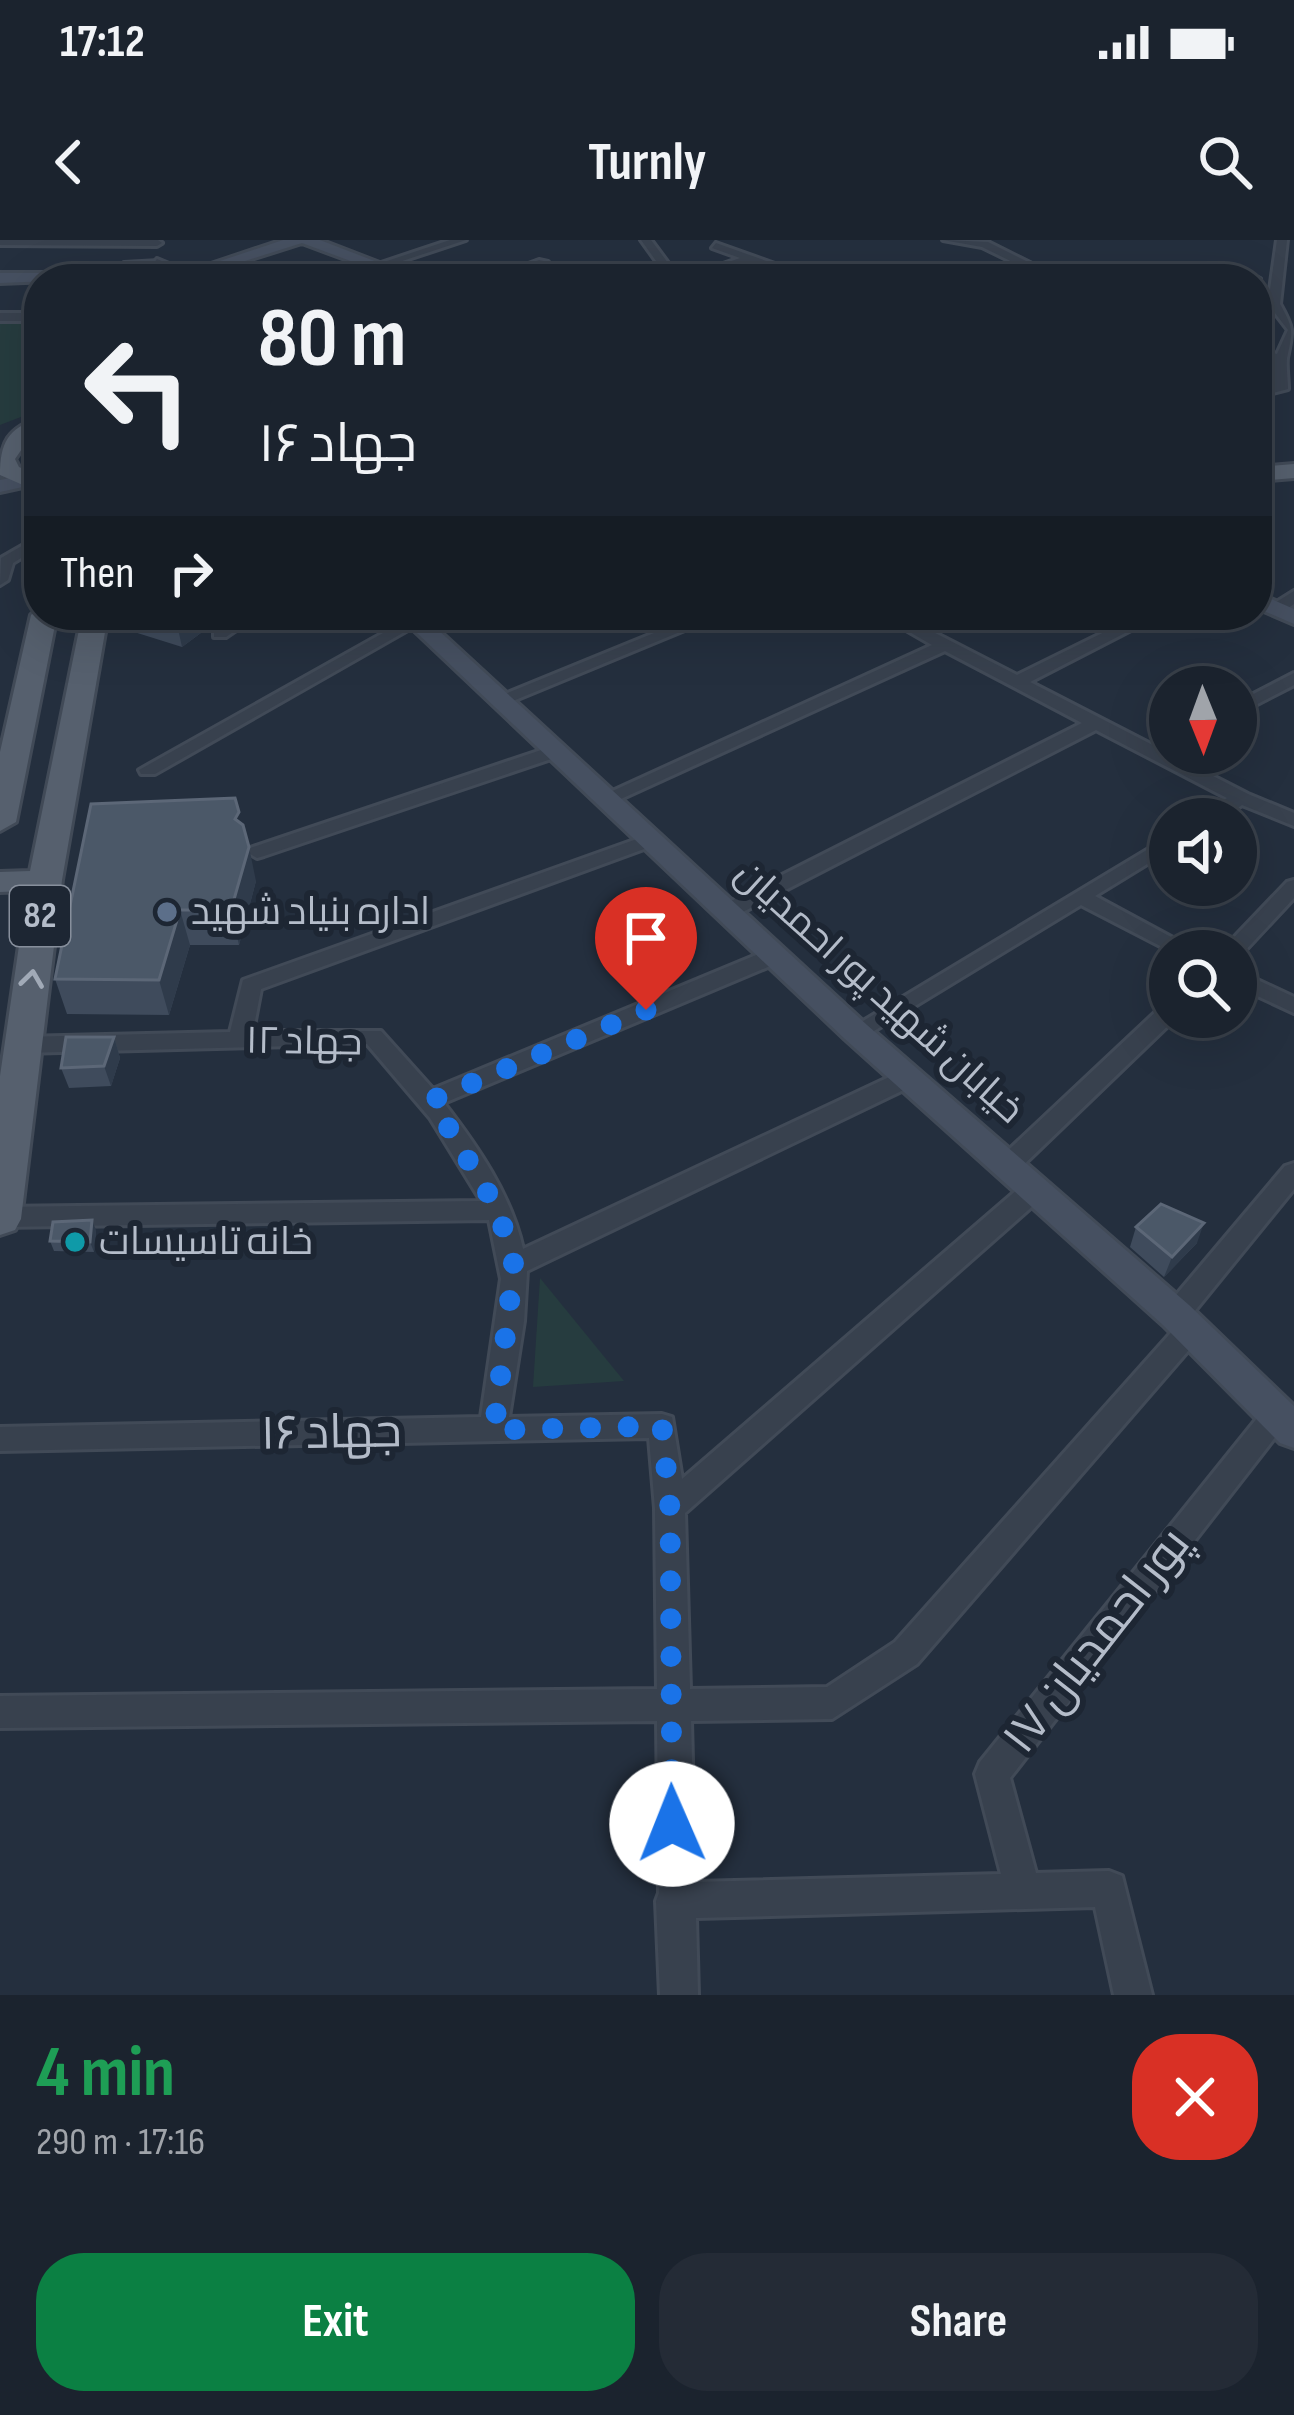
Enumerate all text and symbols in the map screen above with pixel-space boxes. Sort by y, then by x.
text: 17:12 [60,15,145,70]
icon: back [36,129,102,195]
icon: search [1192,129,1258,195]
text: Turnly [588,130,706,195]
text: 80 m [258,289,406,390]
icon: left [60,312,216,468]
text: جهاد ۱۶ [258,412,417,477]
icon: right [158,540,224,606]
text: Then [60,546,134,601]
north arrow [1149,666,1257,774]
map controls [1149,666,1257,1038]
button: sound [1149,798,1257,906]
street label: خیابان شهید پور احمدیان [725,850,1033,1134]
road number: 82 [10,886,70,946]
pin [595,887,697,1010]
place label: اداره بنیاد شهید [191,889,430,936]
marker: اداره بنیاد شهید [154,899,180,925]
icon: arrive [613,905,679,971]
button: search [1149,930,1257,1038]
one-way arrow [18,969,44,988]
street label: جهاد ۱۲ [245,1017,363,1067]
place label: خانه تاسیسات [99,1219,313,1266]
marker: خانه تاسیسات [62,1229,88,1255]
street label: جهاد ۱۶ [260,1403,402,1463]
street label: پور احمدیان ۱۷ [991,1517,1203,1765]
position arrow [609,1761,735,1887]
text: 4 min [36,2030,175,2117]
button: close [1132,2034,1258,2160]
text: 290 m · 17:16 [36,2119,205,2166]
button: Exit [36,2253,635,2391]
button: Share [659,2253,1258,2391]

